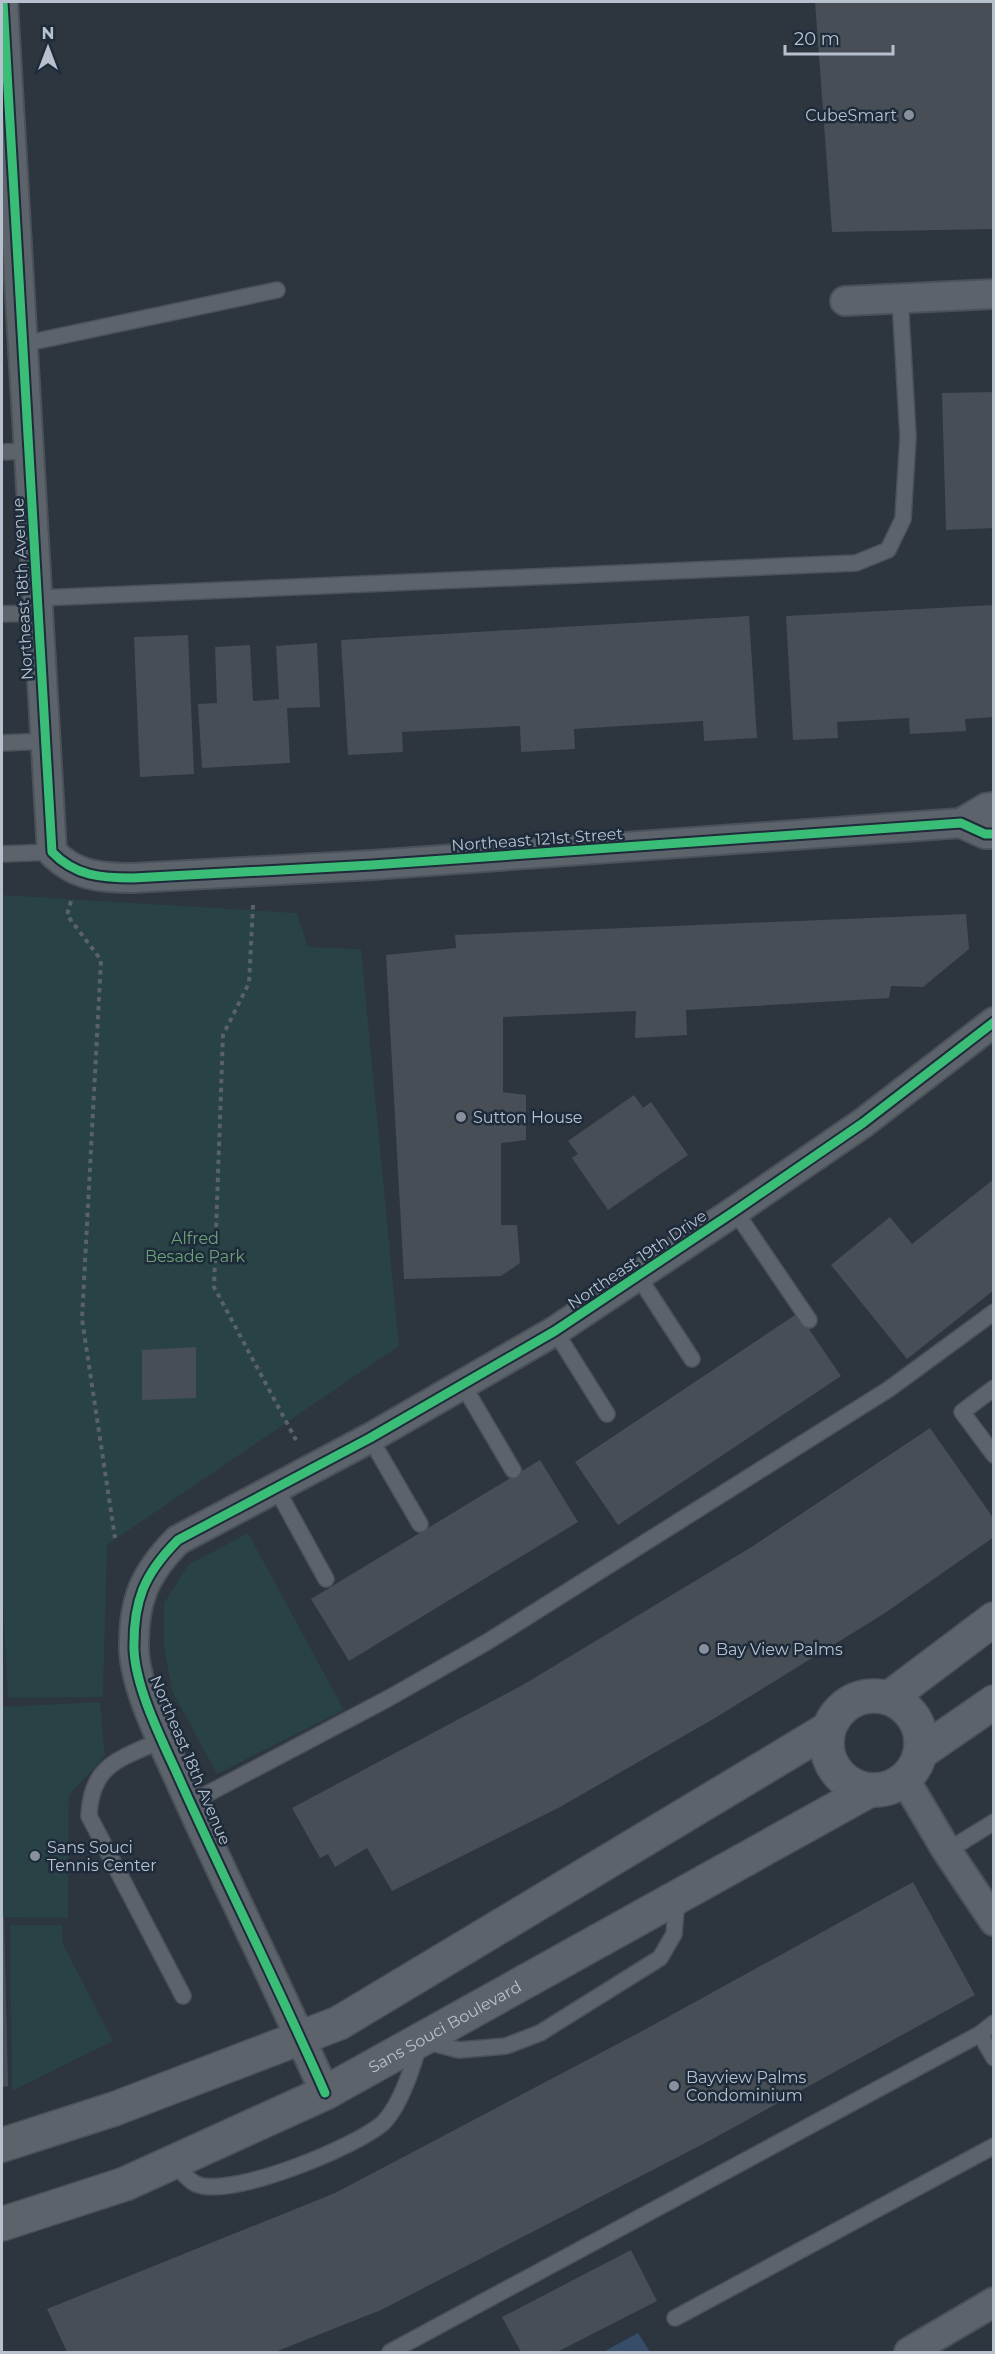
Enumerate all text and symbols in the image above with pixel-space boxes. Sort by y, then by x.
north arrow [18,18,78,78]
scale bar [785,18,893,56]
text: N [42,24,54,43]
text: 20 m [794,28,840,50]
place label: CubeSmart [805,106,898,125]
marker: CubeSmart [902,108,916,122]
street label: Northeast 18th Avenue [8,497,37,680]
street label: Northeast 121st Street [451,824,624,855]
place label: Sutton House [473,1108,582,1127]
marker: Sutton House [454,1110,468,1124]
street label: Northeast 19th Drive [564,1206,710,1313]
park label: Alfred Besade Park [145,1229,246,1266]
place label: Bay View Palms [716,1640,843,1659]
marker: Bay View Palms [697,1642,711,1656]
street label: Northeast 18th Avenue [146,1673,235,1848]
place label: Sans Souci Tennis Center [47,1838,157,1875]
marker: Sans Souci Tennis Center [28,1849,42,1863]
street label: Sans Souci Boulevard [365,1977,525,2077]
place label: Bayview Palms Condominium [686,2068,806,2105]
marker: Bayview Palms Condominium [667,2079,681,2093]

